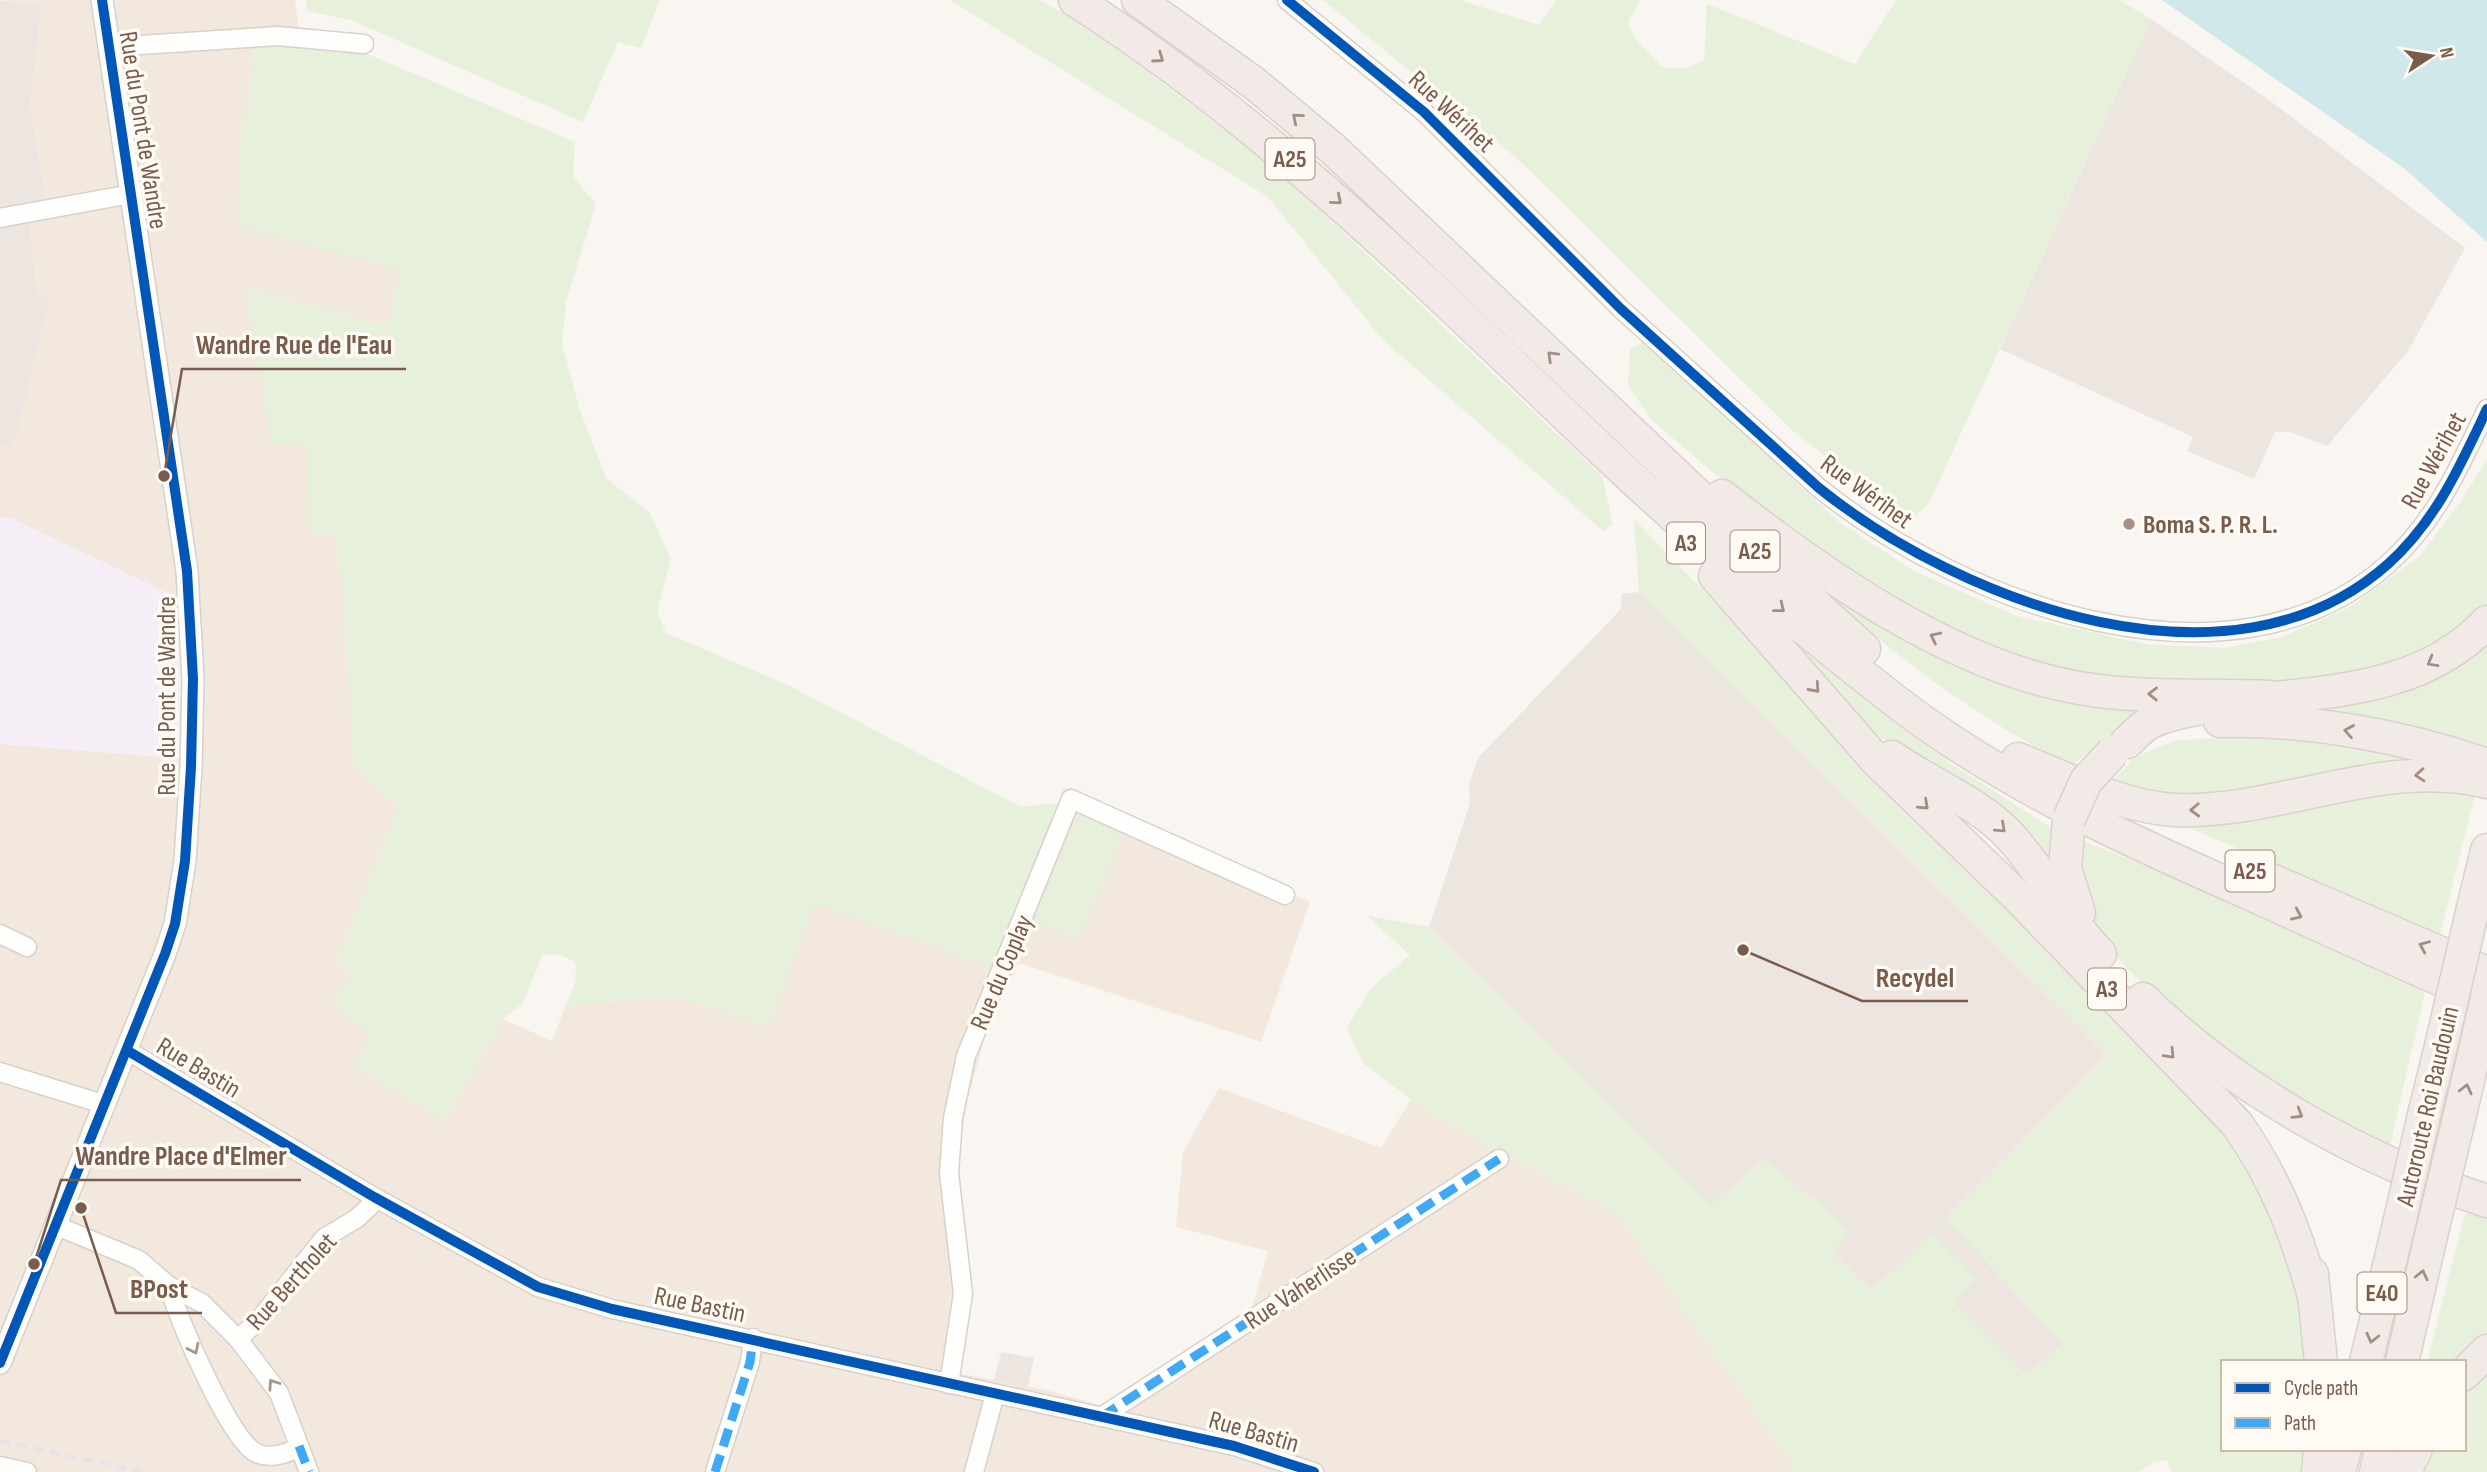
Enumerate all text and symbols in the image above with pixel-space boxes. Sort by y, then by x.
north arrow [2396,21,2466,91]
street label: Rue du Pont de Wandre [112,29,173,231]
text: N [2434,45,2458,60]
one-way arrow [1151,50,1164,62]
street label: Rue Wérihet [1402,65,1500,160]
one-way arrow [1293,113,1305,126]
road number: A25 [1266,139,1314,180]
one-way arrow [1329,192,1342,204]
callout: Wandre Rue de l'Eau [182,320,406,369]
text: Wandre Rue de l'Eau [196,329,392,362]
one-way arrow [1547,352,1560,365]
street label: Rue Wérihet [2395,407,2474,515]
street label: Rue Wérihet [1814,448,1918,536]
place label: Boma S. P. R. L. [2143,510,2278,541]
marker: Boma S. P. R. L. [2121,516,2137,532]
road number: A3 [1667,522,1705,564]
road number: A25 [1730,530,1780,572]
street label: Rue du Pont de Wandre [152,596,183,796]
one-way arrow [1772,600,1785,612]
one-way arrow [1930,632,1942,646]
one-way arrow [2427,654,2440,667]
one-way arrow [1807,680,1820,693]
one-way arrow [2147,687,2158,702]
one-way arrow [2343,725,2355,740]
one-way arrow [2414,767,2425,782]
one-way arrow [1916,797,1929,809]
one-way arrow [2189,802,2200,817]
one-way arrow [1993,819,2006,832]
road number: A25 [2226,850,2274,892]
one-way arrow [2290,907,2302,921]
street label: Rue du Coplay [964,910,1040,1035]
one-way arrow [2419,940,2432,954]
callout: Recydel [1862,952,1968,1001]
text: Recydel [1876,962,1954,995]
road number: A3 [2088,968,2126,1009]
street label: Autoroute Roi Baudouin [2390,1003,2467,1210]
street label: Rue Bastin [151,1031,246,1105]
one-way arrow [2161,1046,2174,1059]
one-way arrow [2457,1083,2472,1095]
one-way arrow [2291,1106,2304,1119]
callout: Wandre Place d'Elmer [61,1131,301,1180]
text: Wandre Place d'Elmer [75,1140,287,1173]
street label: Rue Bertholet [240,1227,344,1337]
street label: Rue Vaherlisse [1239,1242,1362,1337]
callout: BPost [116,1264,202,1313]
one-way arrow [2413,1269,2428,1281]
text: BPost [130,1273,188,1306]
road number: E40 [2358,1273,2406,1314]
street label: Rue Bastin [651,1281,748,1330]
one-way arrow [2365,1332,2380,1344]
one-way arrow [186,1342,200,1354]
legend [2221,1360,2466,1451]
text: Cycle path [2284,1376,2358,1401]
one-way arrow [268,1378,281,1391]
street label: Rue Bastin [1205,1405,1302,1460]
text: Path [2284,1411,2316,1436]

